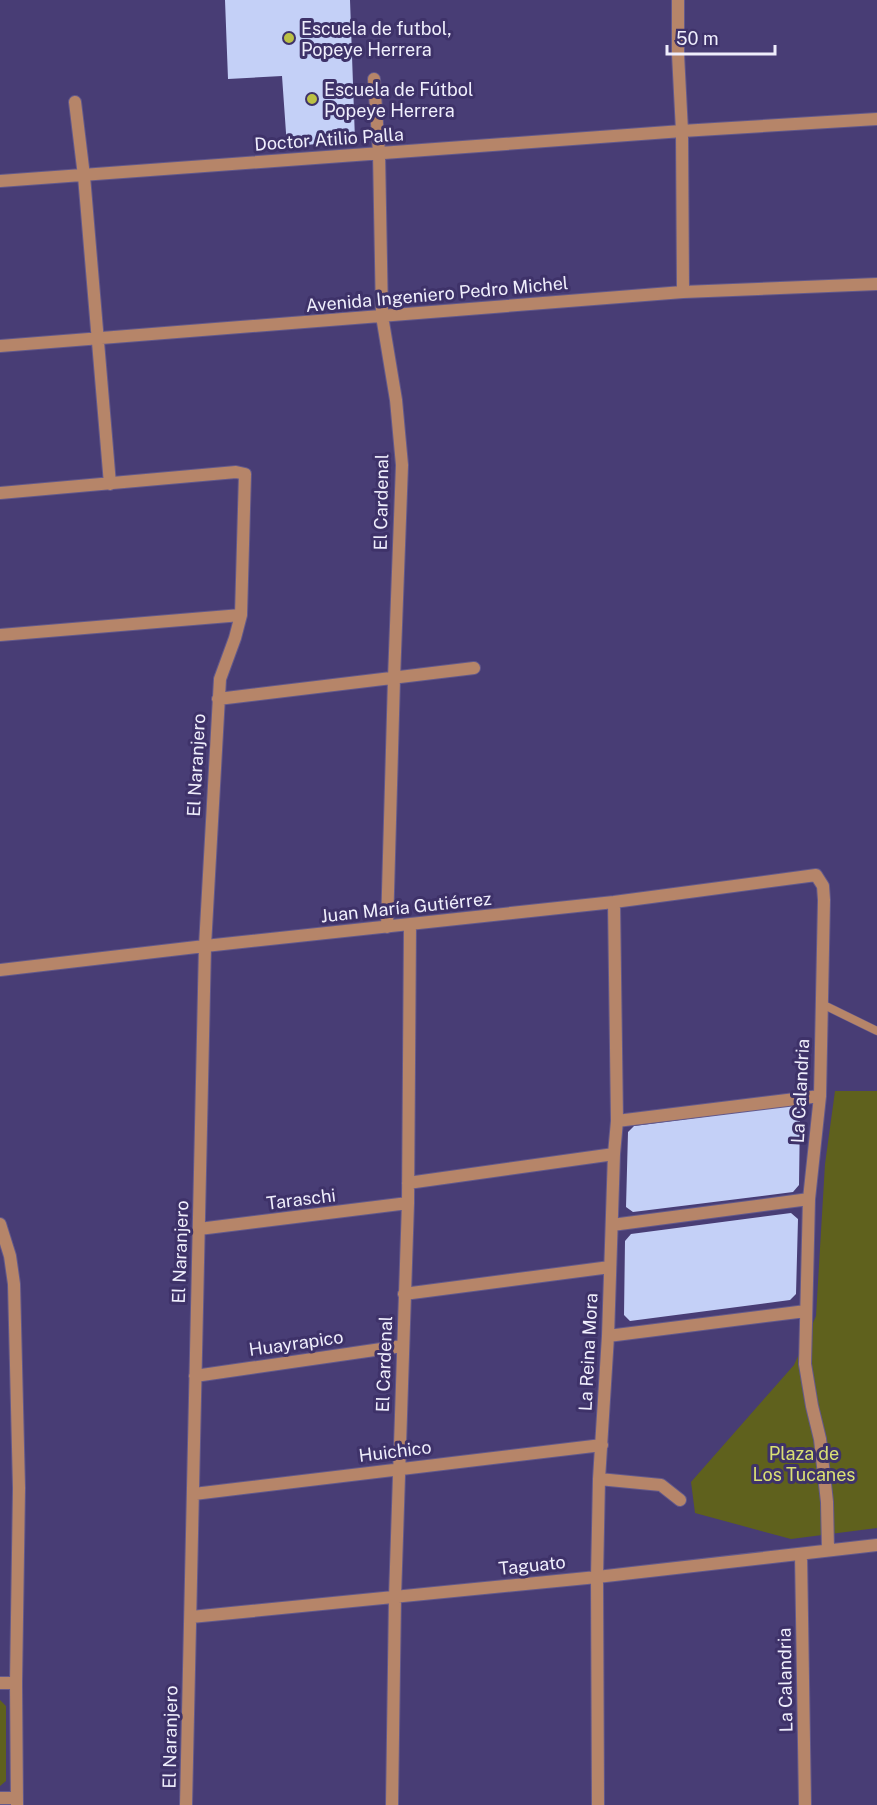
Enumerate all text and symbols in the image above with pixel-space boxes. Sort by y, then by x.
place label: Escuela de futbol, Popeye Herrera [301,18,452,60]
scale bar [667,18,775,56]
text: 50 m [676,28,719,49]
marker: Escuela de futbol, Popeye Herrera [282,31,296,45]
place label: Escuela de Fútbol Popeye Herrera [324,79,473,121]
marker: Escuela de Fútbol Popeye Herrera [305,92,319,106]
street label: Doctor Atilio Palla [254,123,404,155]
street label: Avenida Ingeniero Pedro Michel [305,272,569,316]
street label: El Cardenal [370,454,392,550]
street label: El Naranjero [183,713,209,817]
street label: Juan María Gutiérrez [320,888,492,926]
street label: La Calandria [787,1038,813,1144]
street label: Taraschi [265,1184,337,1214]
street label: El Naranjero [168,1200,192,1304]
street label: La Reina Mora [574,1292,602,1412]
street label: El Cardenal [372,1315,396,1413]
street label: Huayrapico [247,1326,345,1360]
street label: Huichico [357,1436,433,1466]
park label: Plaza de Los Tucanes [753,1443,855,1485]
street label: Taguato [497,1551,567,1579]
street label: La Calandria [774,1627,796,1733]
street label: El Naranjero [159,1685,181,1789]

